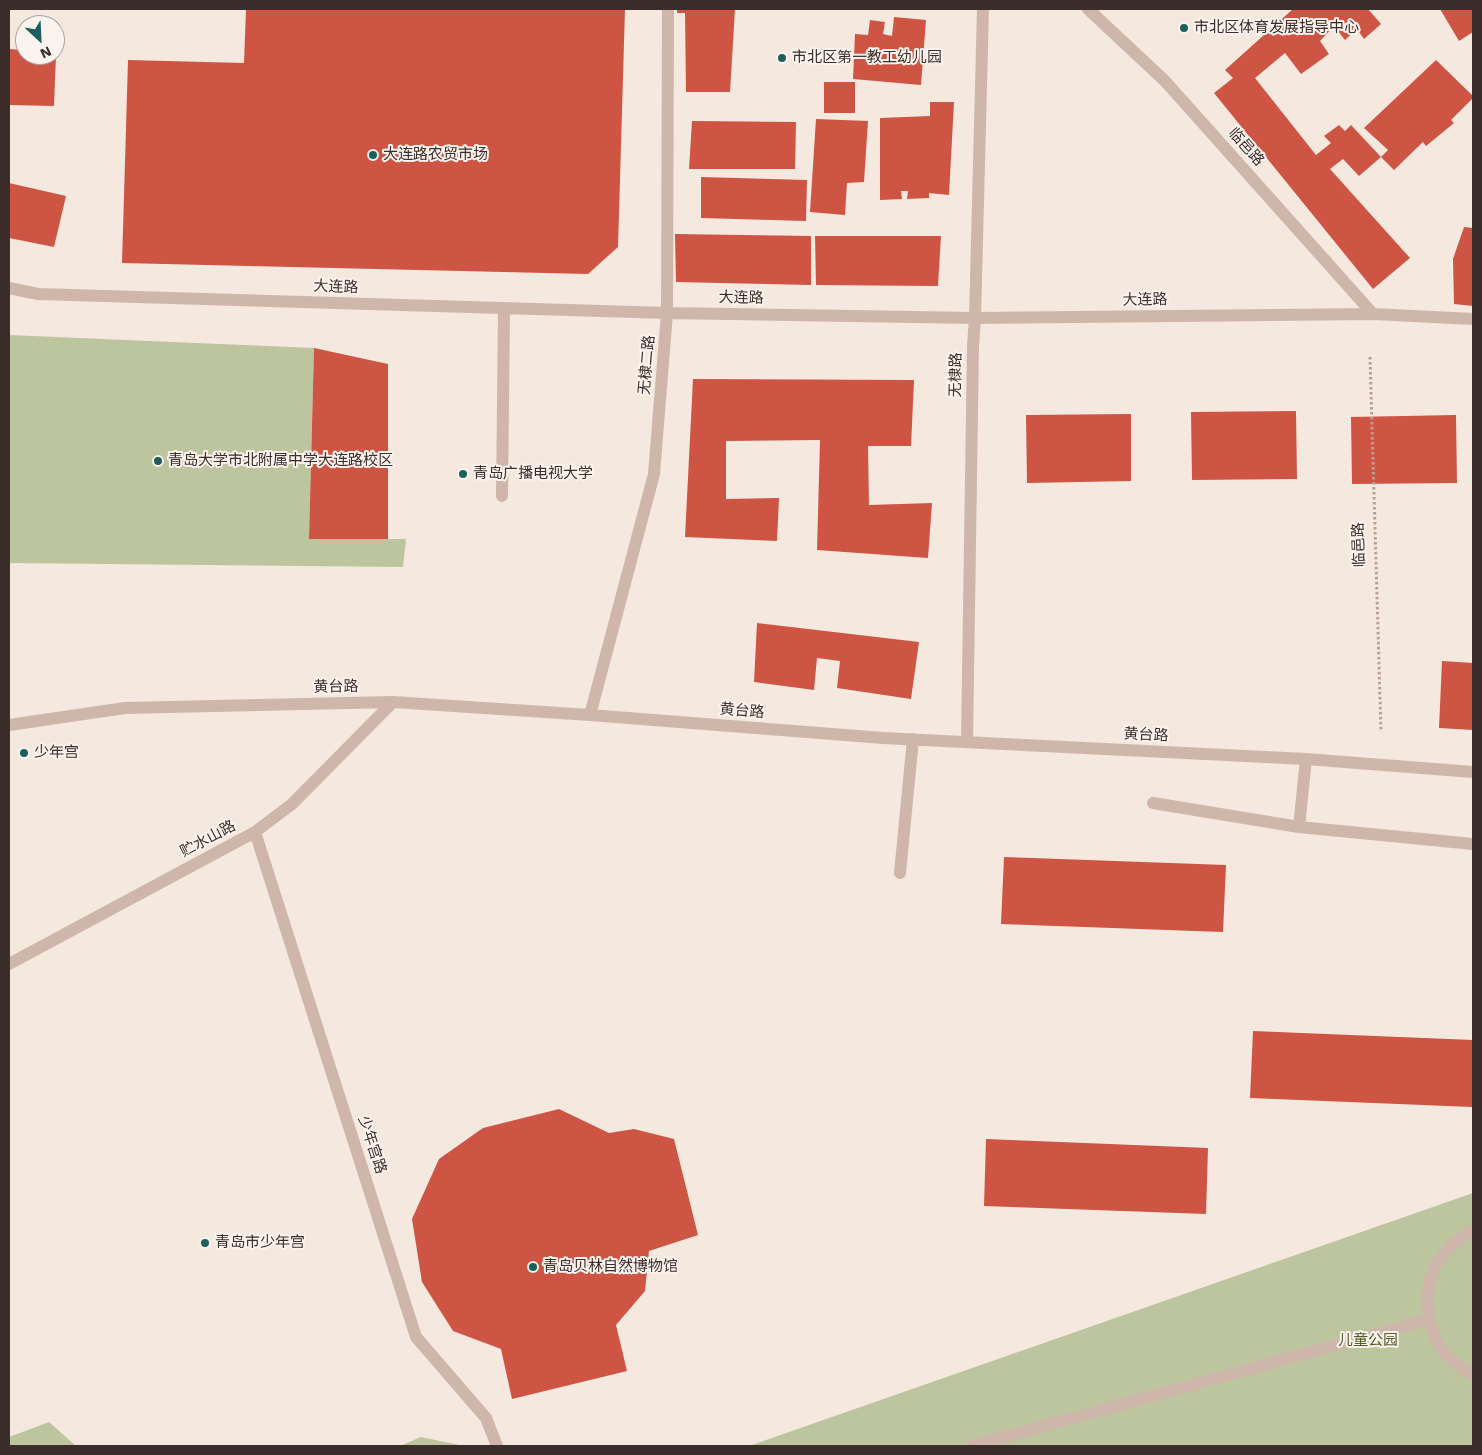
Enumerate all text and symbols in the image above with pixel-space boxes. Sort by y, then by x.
north arrow [15,15,65,65]
place label: 市北区体育发展指导中心 [1194,19,1359,37]
marker: 市北区体育发展指导中心 [1178,22,1190,34]
text: N [38,43,54,62]
place label: 市北区第一教工幼儿园 [792,49,942,67]
marker: 市北区第一教工幼儿园 [776,52,788,64]
street label: 临邑路 [1224,124,1268,170]
place label: 大连路农贸市场 [383,146,488,164]
marker: 大连路农贸市场 [367,149,379,161]
street label: 大连路 [313,277,359,297]
street label: 大连路 [718,289,764,307]
street label: 大连路 [1122,291,1168,309]
street label: 无棣二路 [635,334,659,396]
street label: 无棣路 [947,352,965,398]
place label: 青岛大学市北附属中学大连路校区 [168,452,393,470]
marker: 青岛大学市北附属中学大连路校区 [152,455,164,467]
place label: 青岛广播电视大学 [473,465,593,483]
marker: 青岛广播电视大学 [457,468,469,480]
street label: 临邑路 [1349,522,1369,568]
street label: 黄台路 [313,678,359,696]
street label: 黄台路 [719,700,765,722]
street label: 黄台路 [1123,725,1169,745]
place label: 少年宫 [34,744,79,762]
marker: 少年宫 [18,747,30,759]
street label: 贮水山路 [177,817,239,861]
street label: 少年宫路 [354,1114,390,1176]
place label: 青岛市少年宫 [215,1234,305,1252]
marker: 青岛市少年宫 [199,1237,211,1249]
place label: 青岛贝林自然博物馆 [543,1258,678,1276]
marker: 青岛贝林自然博物馆 [527,1261,539,1273]
park label: 儿童公园 [1338,1332,1398,1350]

